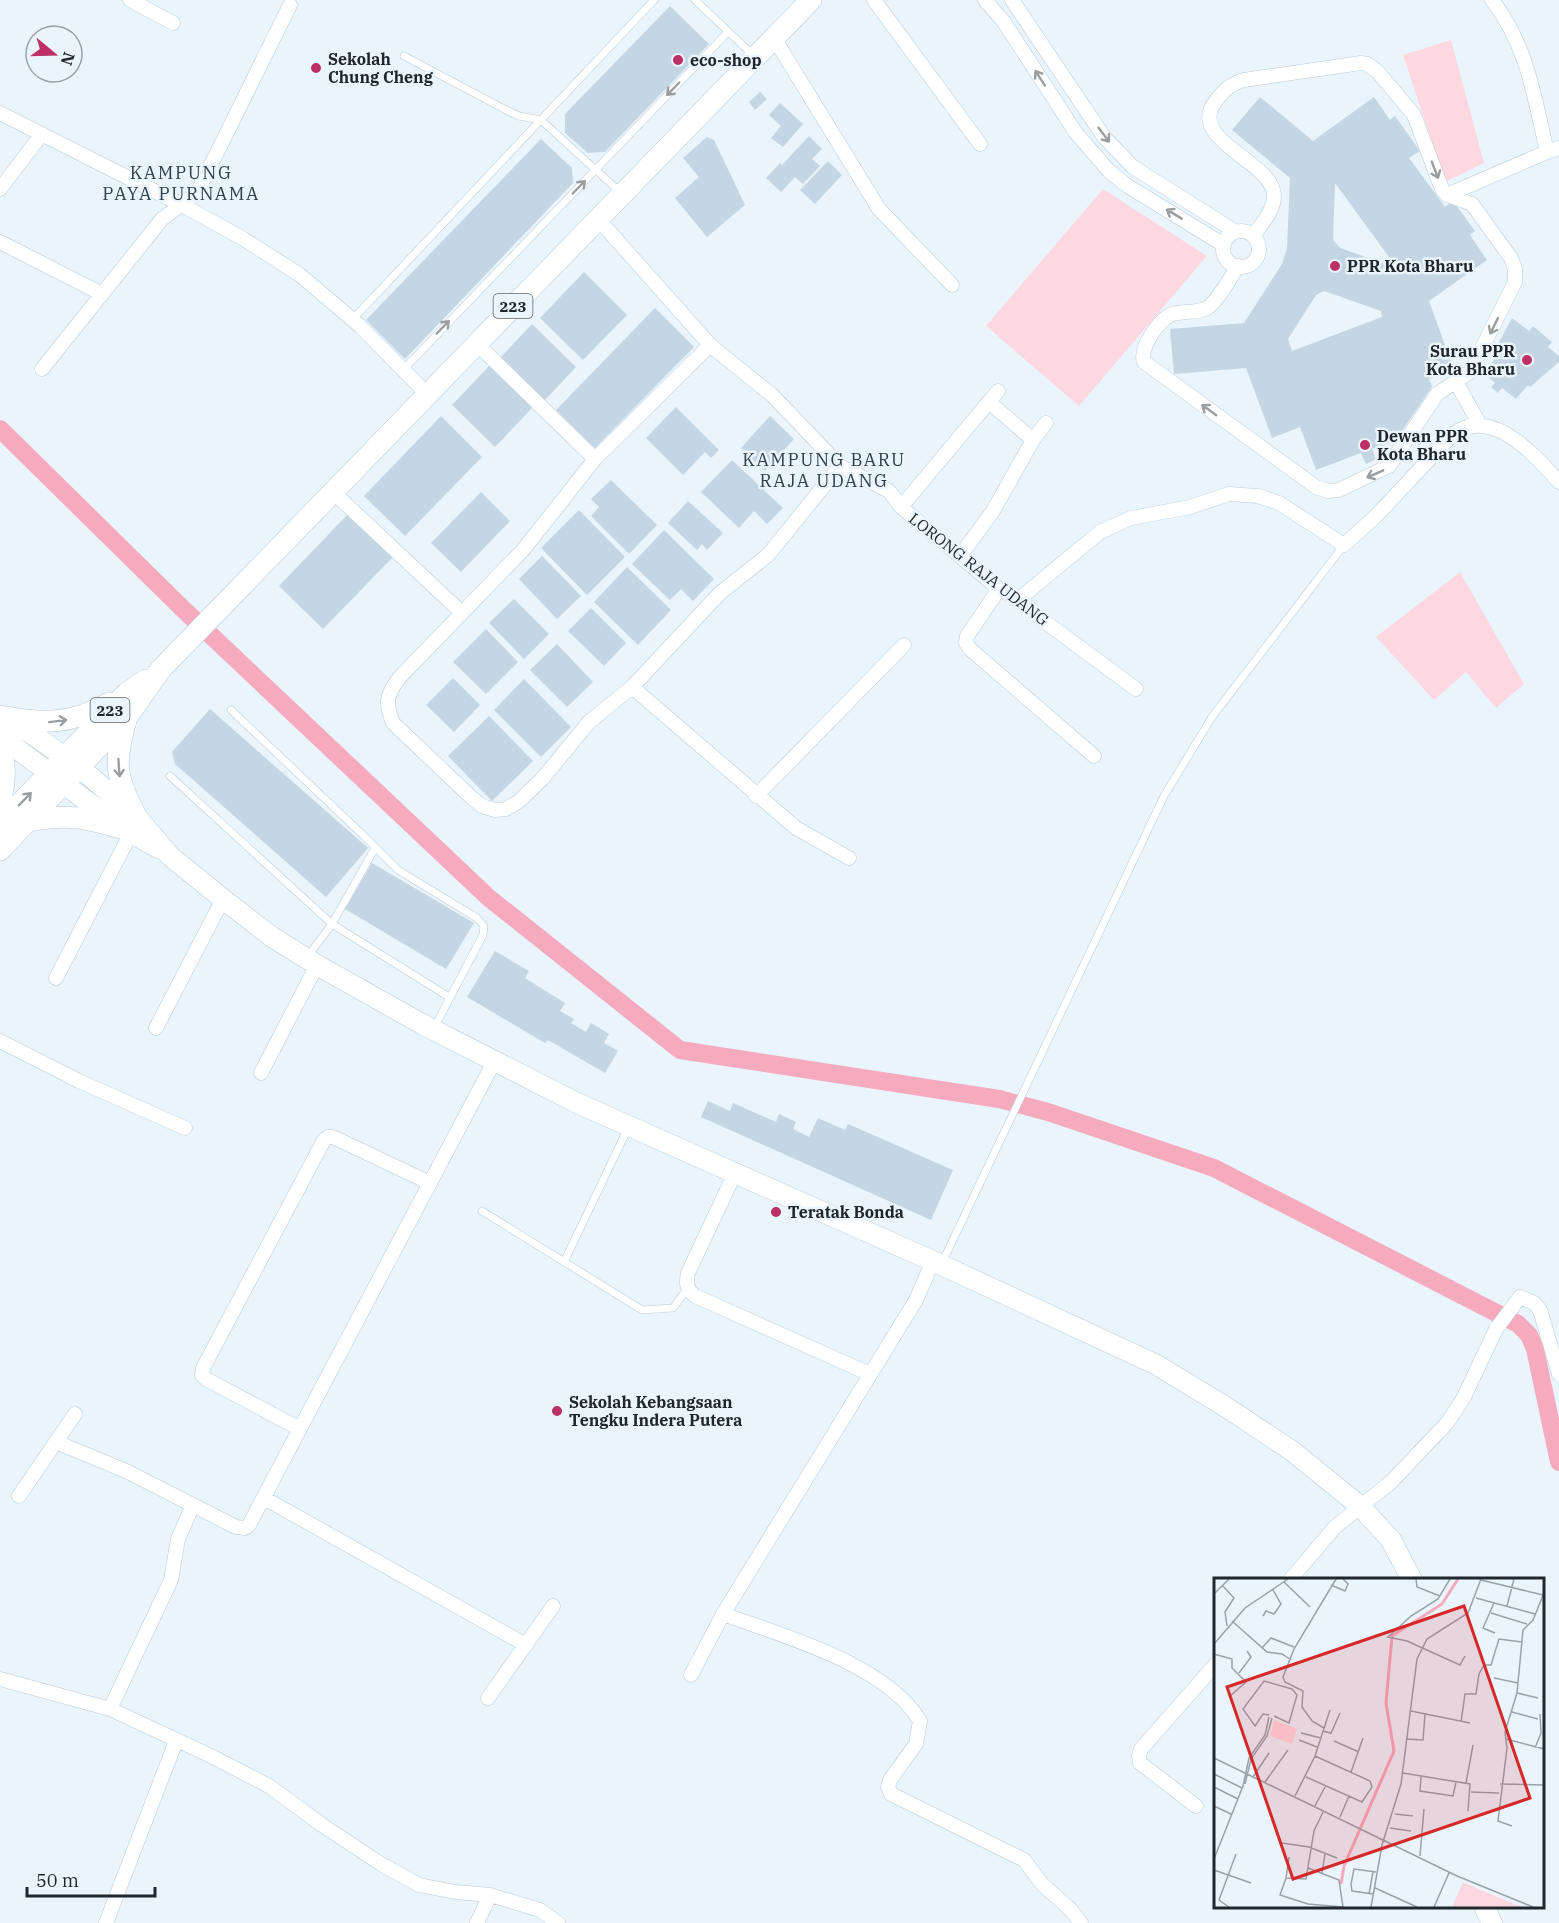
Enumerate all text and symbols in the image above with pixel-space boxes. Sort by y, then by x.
north arrow [24,24,84,84]
place label: Sekolah Chung Cheng [328,49,434,87]
text: N [57,50,80,68]
place label: eco-shop [690,50,762,70]
marker: eco-shop [671,53,685,67]
marker: Sekolah Chung Cheng [309,61,323,75]
one-way arrow [1034,70,1046,86]
one-way arrow [667,81,681,96]
one-way arrow [1097,127,1110,143]
one-way arrow [1430,160,1441,179]
district label: KAMPUNG PAYA PURNAMA [102,161,260,205]
one-way arrow [571,180,586,195]
one-way arrow [1166,208,1183,220]
place label: PPR Kota Bharu [1347,256,1473,276]
marker: PPR Kota Bharu [1328,259,1342,273]
road number: 223 [494,294,532,318]
one-way arrow [1488,317,1499,335]
one-way arrow [436,320,451,335]
place label: Surau PPR Kota Bharu [1426,341,1515,379]
marker: Surau PPR Kota Bharu [1520,353,1534,367]
one-way arrow [1202,404,1218,417]
place label: Dewan PPR Kota Bharu [1377,426,1469,464]
marker: Dewan PPR Kota Bharu [1358,438,1372,452]
district label: KAMPUNG BARU RAJA UDANG [742,448,906,492]
one-way arrow [1366,470,1384,481]
street label: LORONG RAJA UDANG [905,508,1053,630]
road number: 223 [90,698,130,722]
one-way arrow [47,715,67,726]
one-way arrow [113,757,124,777]
one-way arrow [18,791,32,806]
place label: Teratak Bonda [788,1202,904,1222]
marker: Teratak Bonda [769,1205,783,1219]
place label: Sekolah Kebangsaan Tengku Indera Putera [569,1392,742,1430]
marker: Sekolah Kebangsaan Tengku Indera Putera [550,1404,564,1418]
inset map [1214,1578,1544,1908]
scale bar [27,1860,154,1898]
text: 50 m [36,1869,79,1892]

